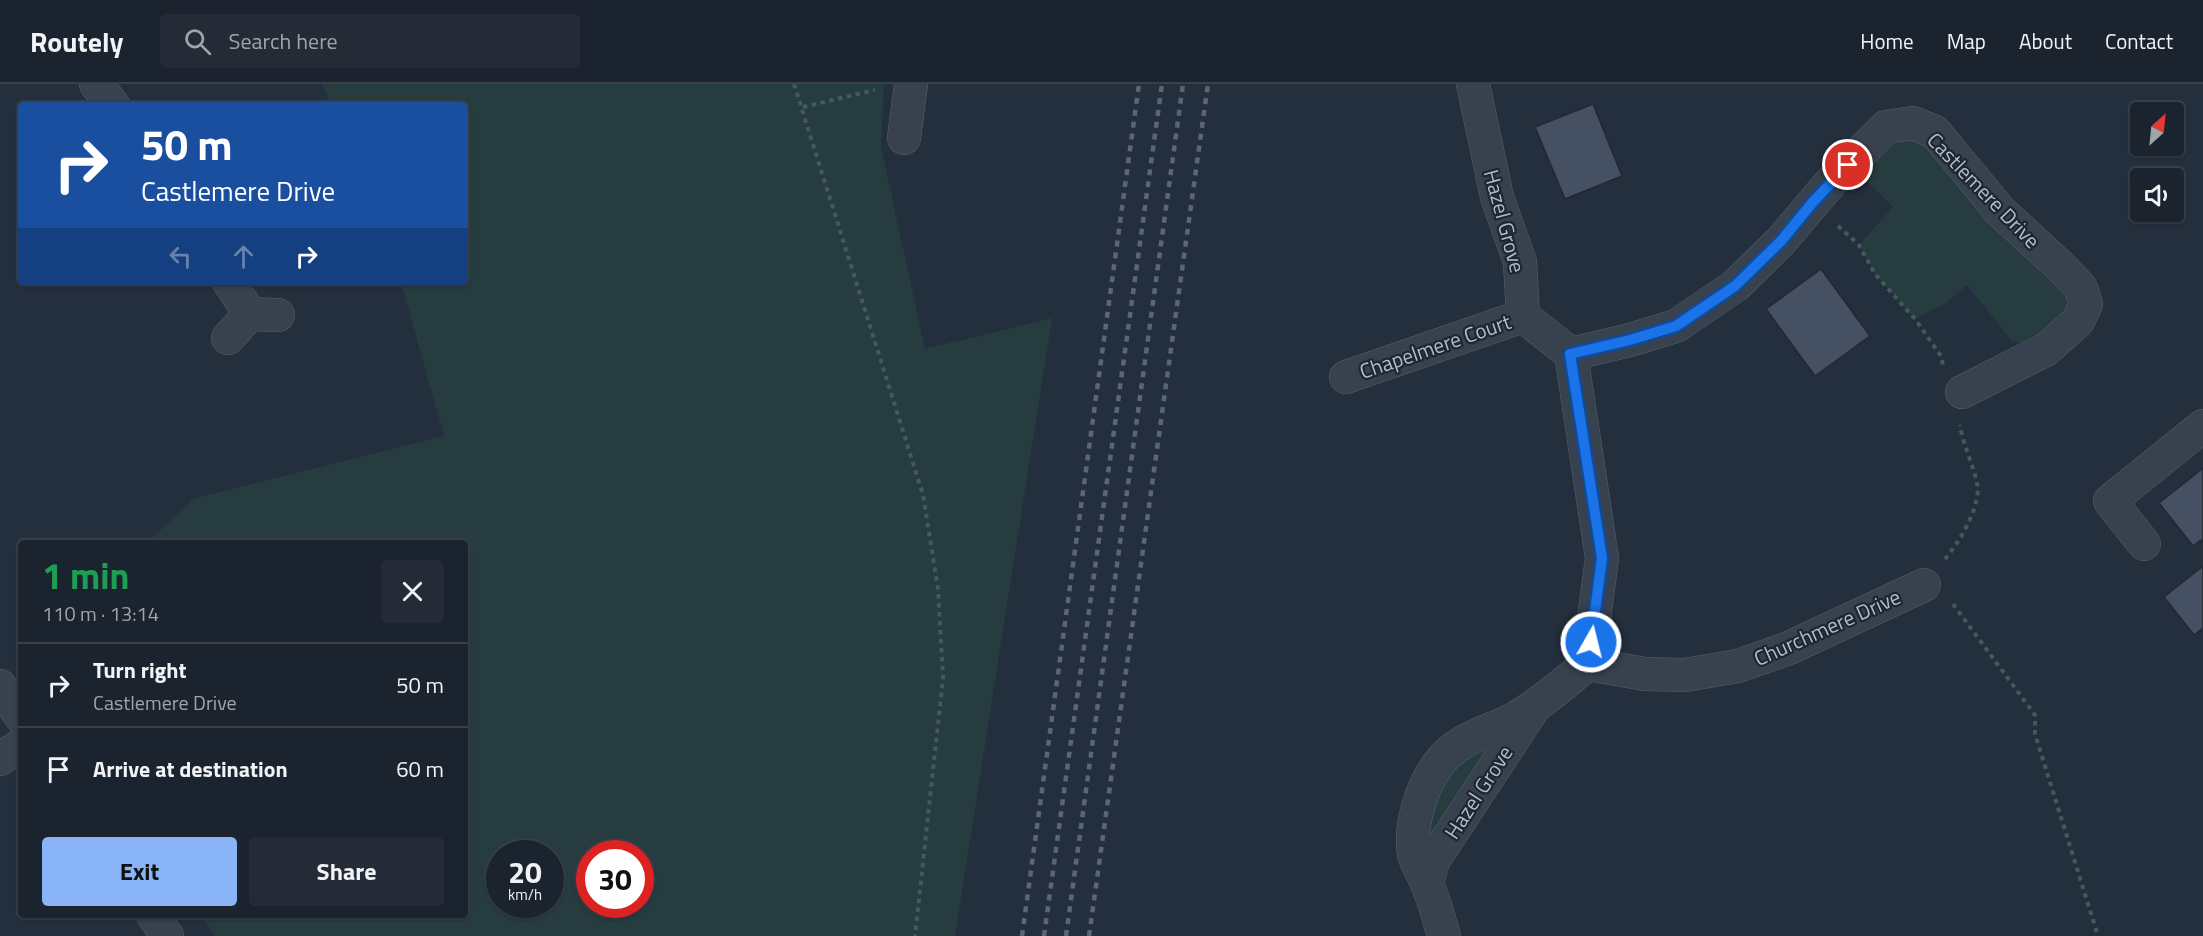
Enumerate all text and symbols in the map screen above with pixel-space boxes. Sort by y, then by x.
search box [160,14,580,68]
text: Routely [30,20,124,63]
text: Search here [229,24,338,58]
icon: search [181,25,214,58]
text: Home [1860,25,1914,57]
text: Map [1947,25,1986,57]
text: About [2019,25,2072,57]
text: Contact [2105,25,2173,57]
north arrow [2130,102,2184,156]
map controls [2130,102,2184,222]
text: 50 m [141,112,233,176]
street label: Castlemere Drive [1920,125,2048,255]
icon: right [42,126,120,204]
pin [1822,139,1873,190]
icon: arrive [1831,148,1864,181]
street label: Hazel Grove [1476,166,1534,276]
button: sound [2130,168,2184,222]
text: Castlemere Drive [141,170,335,211]
icon: left [164,240,197,273]
icon: ahead [227,240,260,273]
icon: right [290,240,323,273]
street label: Chapelmere Court [1355,305,1516,387]
text: 1 min [42,548,129,603]
button: close [381,560,444,623]
street label: Churchmere Drive [1748,580,1906,674]
text: 110 m · 13:14 [42,598,159,629]
position arrow [1559,610,1623,674]
text: Turn right [93,653,187,687]
text: 50 m [396,668,444,702]
icon: right [42,669,75,702]
text: Castlemere Drive [93,687,237,718]
street label: Hazel Grove [1436,739,1520,845]
text: Arrive at destination [93,752,288,786]
text: 60 m [396,752,444,786]
icon: arrive [42,753,75,786]
button: Exit [42,837,237,906]
button: Share [249,837,444,906]
speed limit sign: 30 [576,840,654,918]
text: 20 [508,849,542,895]
text: km/h [508,883,542,906]

